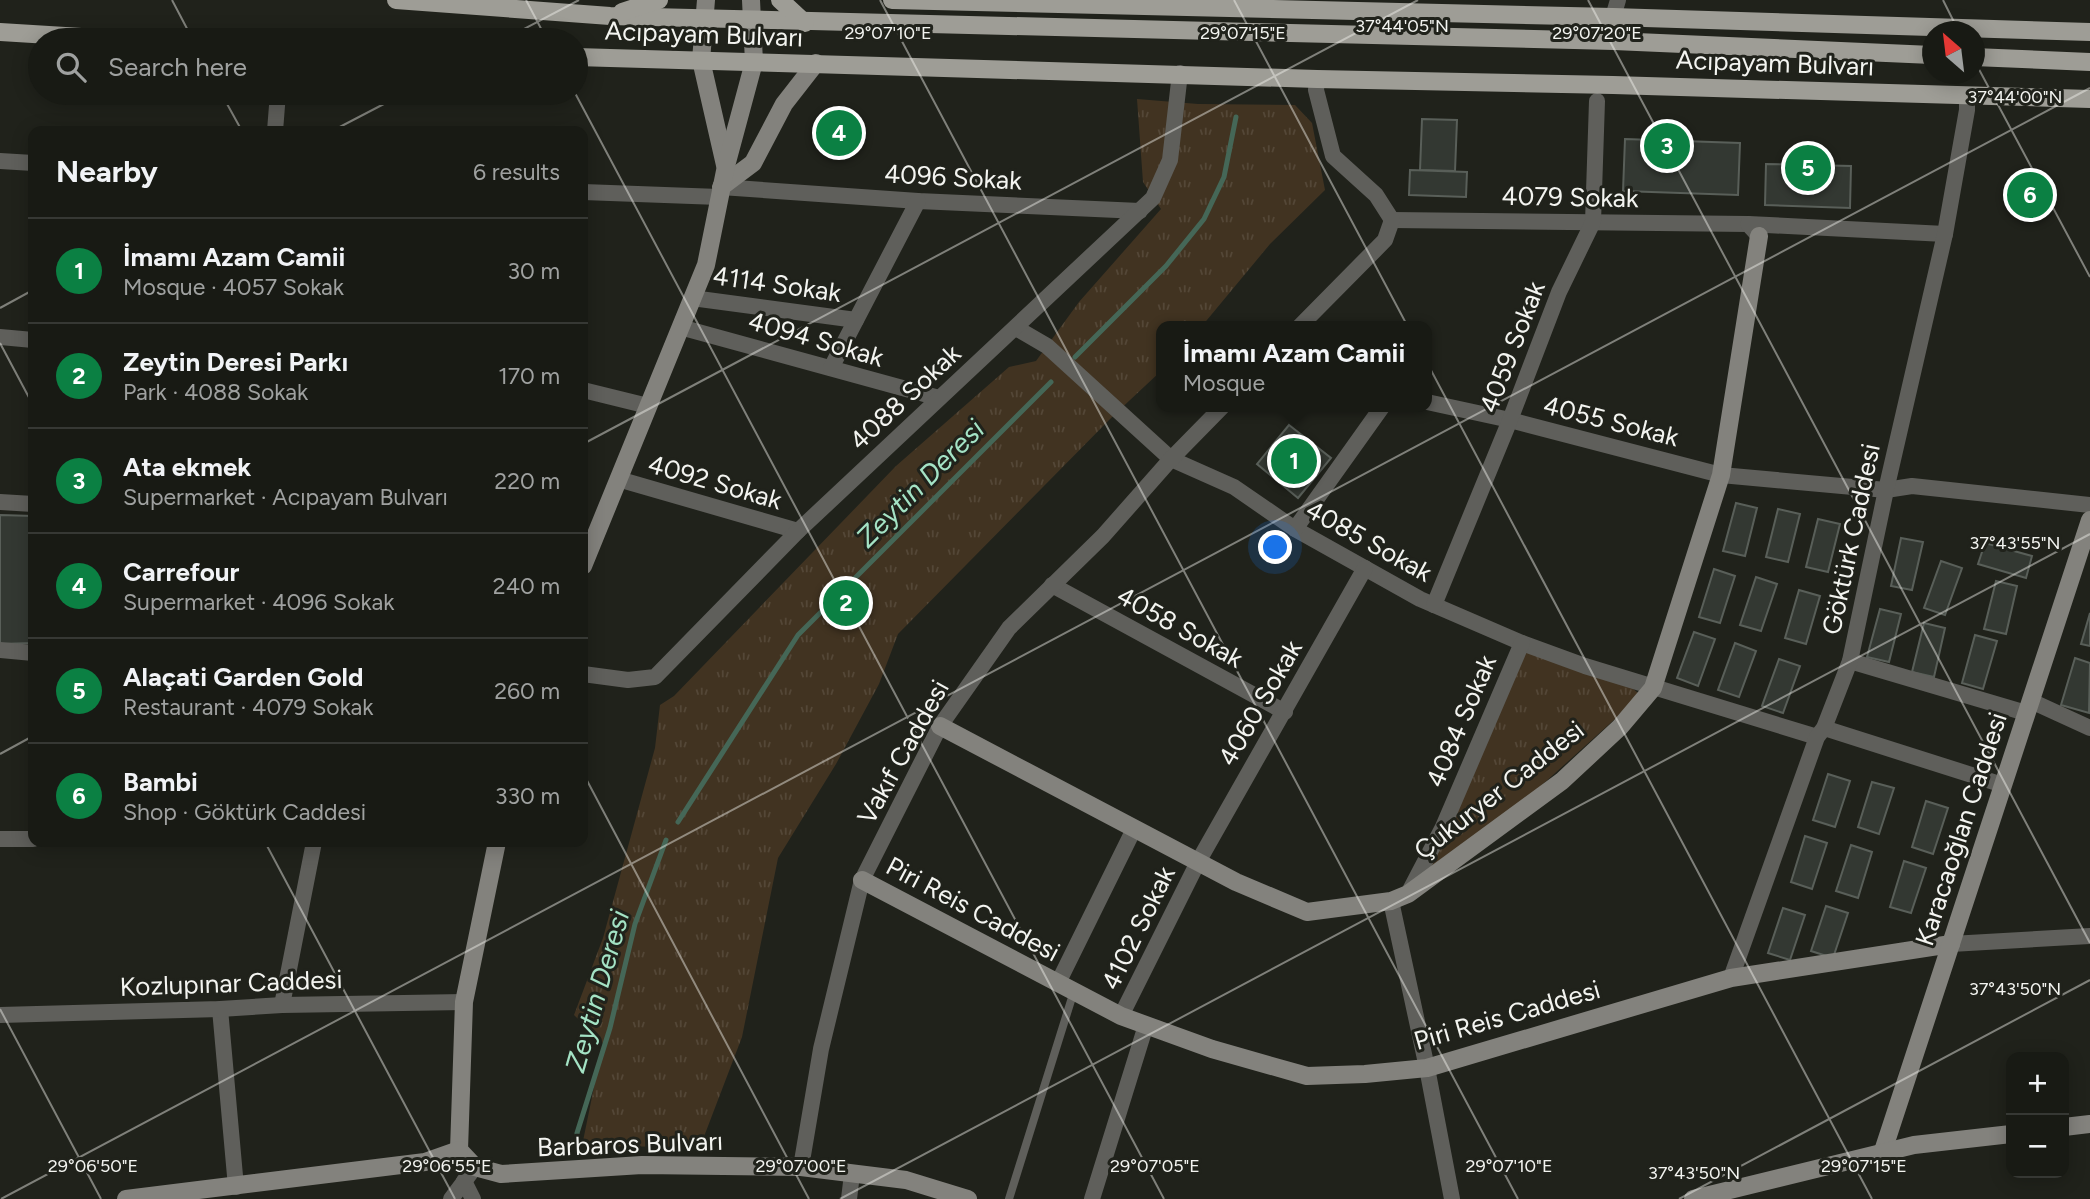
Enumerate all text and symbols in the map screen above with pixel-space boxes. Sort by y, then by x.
street label: Acıpayam Bulvarı [604,15,804,53]
text: 37°44'05"N [1355,15,1449,37]
north arrow [1922,21,1985,84]
text: 29°07'10"E [844,22,932,44]
text: 29°07'15"E [1200,22,1286,44]
text: 29°07'20"E [1552,22,1642,44]
search box [28,28,588,105]
street label: Acıpayam Bulvarı [1675,44,1875,82]
icon: search [52,48,90,86]
text: Search here [108,51,247,83]
text: 37°44'00"N [1968,86,2062,108]
pin: 4 [816,107,862,159]
pin: 3 [1644,120,1690,172]
pin: 5 [1785,142,1831,194]
text: Nearby [56,153,158,190]
street label: 4096 Sokak [883,157,1023,197]
text: 6 results [473,158,560,186]
pin: 6 [2007,169,2053,221]
street label: 4079 Sokak [1501,180,1639,214]
text: İmamı Azam Camii [123,241,345,273]
text: 1 [74,257,84,285]
text: 30 m [507,257,560,285]
street label: 4114 Sokak [711,259,844,309]
text: Mosque · 4057 Sokak [123,273,344,301]
street label: 4059 Sokak [1472,276,1552,417]
street label: 4094 Sokak [745,304,888,374]
popup [1156,321,1432,412]
street label: 4088 Sokak [843,337,968,457]
text: İmamı Azam Camii [1183,337,1405,369]
text: Zeytin Deresi Parkı [123,346,348,378]
text: 2 [72,362,86,390]
text: 170 m [498,362,560,390]
text: Mosque [1183,369,1265,397]
text: Park · 4088 Sokak [123,378,308,406]
street label: 4055 Sokak [1540,389,1682,453]
water label: Zeytin Deresi [849,412,991,554]
pin: 1 [1271,435,1317,487]
street label: Göktürk Caddesi [1815,441,1887,637]
street label: 4092 Sokak [644,448,786,516]
text: Ata ekmek [123,451,251,483]
text: 3 [73,467,85,495]
text: 220 m [494,467,560,495]
text: Supermarket · Acıpayam Bulvarı [123,483,448,511]
street label: 4085 Sokak [1300,493,1438,589]
your location [1258,530,1292,564]
text: 37°43'55"N [1969,532,2061,554]
text: Carrefour [123,556,239,588]
text: 4 [72,572,86,600]
text: 240 m [493,572,560,600]
pin: 2 [823,577,869,629]
street label: 4058 Sokak [1111,579,1249,675]
text: Supermarket · 4096 Sokak [123,588,394,616]
street label: 4060 Sokak [1211,634,1309,772]
street label: 4084 Sokak [1419,650,1503,792]
text: Alaçati Garden Gold [123,661,363,693]
street label: Vakıf Caddesi [850,674,956,830]
text: 5 [72,677,86,705]
text: 260 m [494,677,560,705]
text: Restaurant · 4079 Sokak [123,693,373,721]
street label: Karacaoğlan Caddesi [1908,708,2014,950]
street label: Çukuryer Caddesi [1408,714,1590,866]
text: Bambi [123,766,198,798]
text: 6 [72,782,86,810]
text: 330 m [495,782,560,810]
text: Shop · Göktürk Caddesi [123,798,366,826]
street label: Piri Reis Caddesi [881,850,1065,968]
street label: 4102 Sokak [1094,861,1182,995]
water label: Zeytin Deresi [558,906,636,1076]
street label: Kozlupınar Caddesi [119,963,343,1003]
street label: Piri Reis Caddesi [1410,973,1604,1057]
text: 37°43'50"N [1969,978,2061,1000]
map controls [2006,1052,2069,1178]
button: + [2006,1052,2069,1115]
button: − [2006,1115,2069,1178]
street label: Barbaros Bulvarı [536,1125,724,1163]
text: 29°06'50"E [48,1155,138,1177]
text: 29°06'55"E [402,1155,492,1177]
text: 29°07'00"E [755,1155,847,1177]
text: 29°07'05"E [1110,1155,1200,1177]
text: 29°07'10"E [1465,1155,1553,1177]
text: 29°07'15"E [1821,1155,1907,1177]
text: 37°43'50"N [1648,1162,1740,1184]

